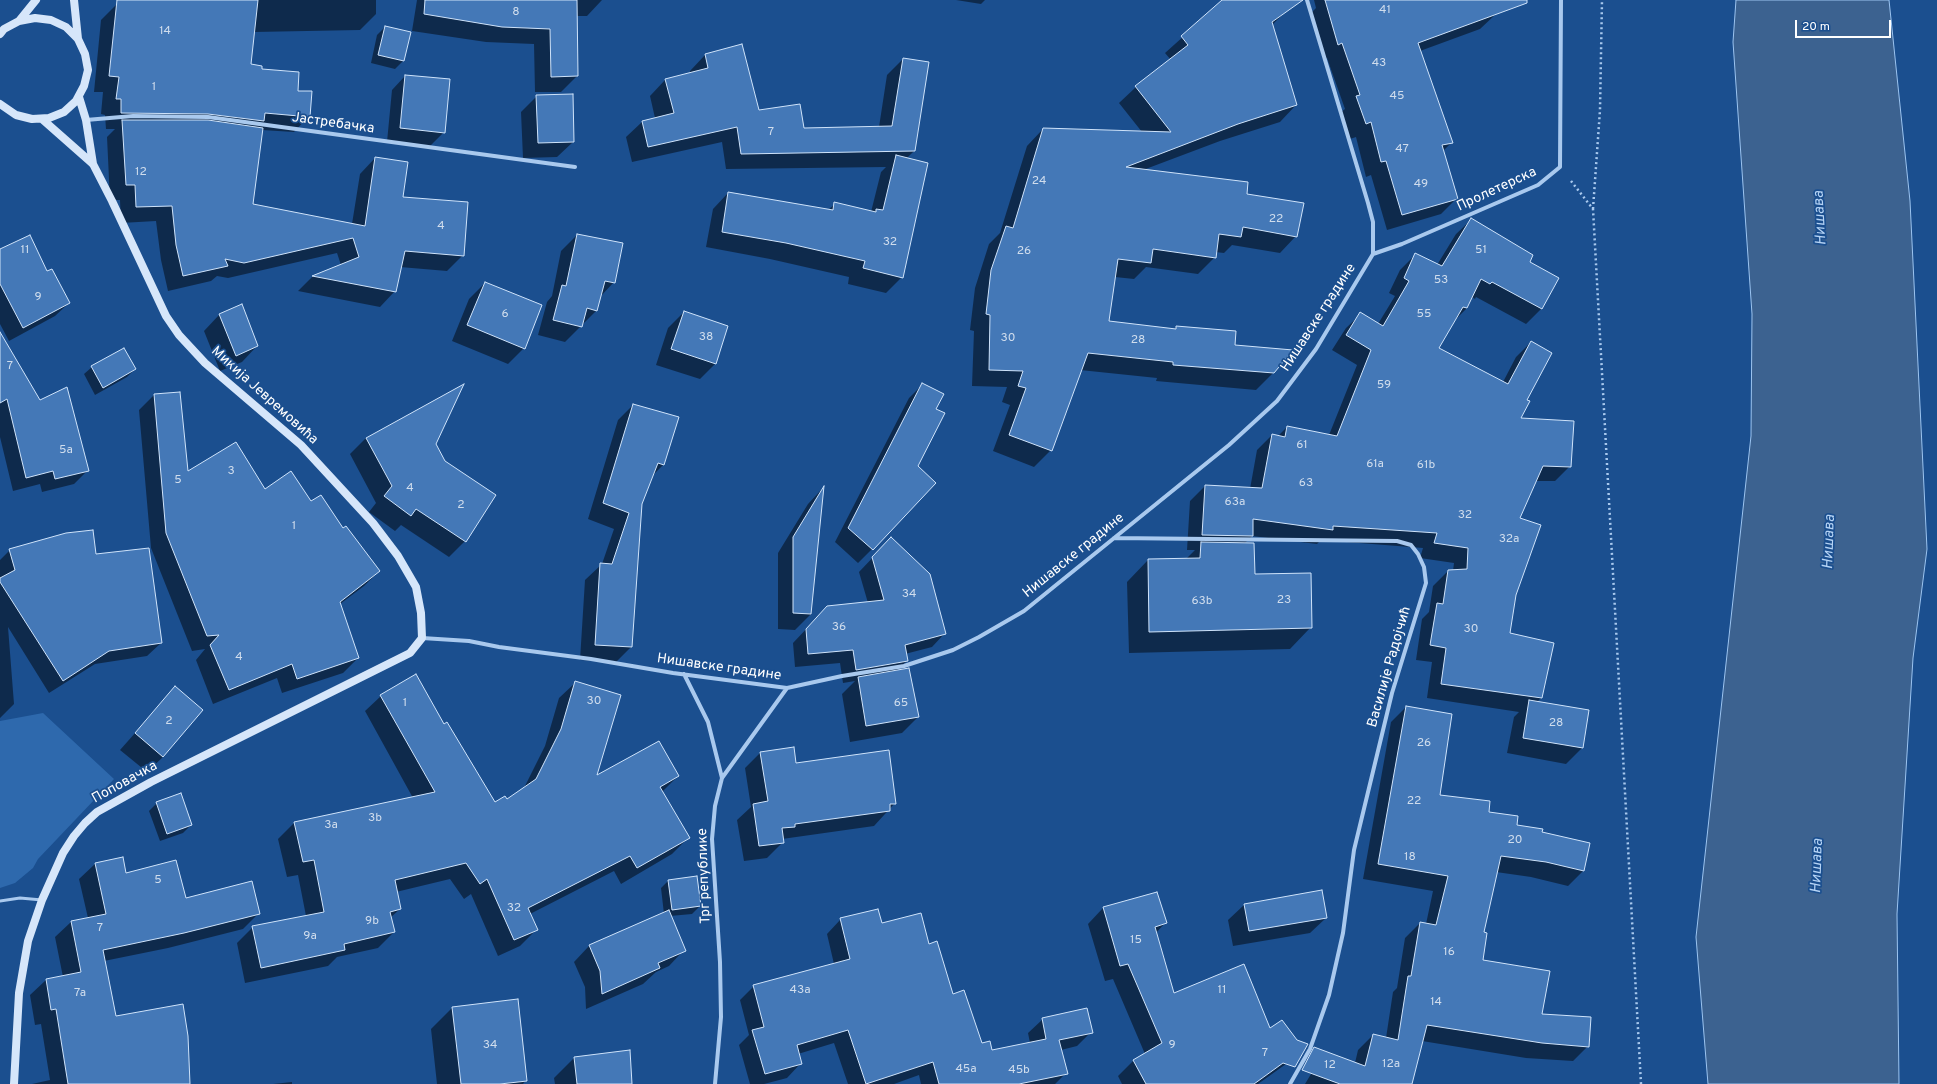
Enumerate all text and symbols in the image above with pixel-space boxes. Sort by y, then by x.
house number: 41 [1379,4,1391,18]
house number: 8 [512,6,520,20]
scale bar [1797,12,1893,38]
text: 20 m [1802,19,1830,35]
house number: 14 [159,25,171,39]
house number: 43 [1372,57,1386,71]
house number: 1 [152,81,156,95]
house number: 45 [1390,90,1404,104]
street label: Јастребачка [291,110,375,138]
house number: 7 [768,126,774,140]
house number: 47 [1395,143,1409,157]
street label: Пролетерска [1454,164,1540,216]
house number: 12 [135,166,147,180]
house number: 24 [1032,175,1046,189]
house number: 49 [1414,178,1428,192]
water label: Нишава [1811,190,1831,246]
house number: 22 [1269,213,1283,227]
house number: 4 [437,220,445,234]
house number: 32 [883,236,897,250]
house number: 11 [21,244,29,258]
house number: 51 [1475,244,1487,258]
house number: 26 [1017,245,1031,259]
street label: Нишавске градине [1278,261,1360,375]
house number: 53 [1434,274,1448,288]
house number: 9 [34,291,42,305]
house number: 6 [501,308,509,322]
house number: 55 [1417,308,1431,322]
house number: 38 [699,331,713,345]
house number: 30 [1001,332,1015,346]
house number: 28 [1131,334,1145,348]
street label: Микија Јевремовића [207,344,321,448]
house number: 7 [7,360,13,374]
house number: 59 [1377,379,1391,393]
house number: 61 [1296,439,1308,453]
house number: 5a [59,444,73,458]
house number: 61a [1366,458,1384,472]
house number: 61b [1417,459,1435,473]
house number: 3 [227,465,235,479]
house number: 5 [174,474,182,488]
house number: 63 [1299,477,1313,491]
house number: 4 [406,482,414,496]
house number: 63a [1225,496,1245,510]
house number: 2 [457,499,465,513]
house number: 32 [1458,509,1472,523]
street label: Нишавске градине [1020,510,1128,602]
water label: Нишава [1820,514,1840,570]
house number: 1 [292,520,296,534]
house number: 32a [1499,533,1519,547]
house number: 34 [902,588,916,602]
house number: 23 [1277,594,1291,608]
house number: 63b [1191,595,1213,609]
street label: Василије Радојчић [1365,605,1415,729]
house number: 36 [832,621,846,635]
house number: 30 [1464,623,1478,637]
house number: 4 [235,651,243,665]
street label: Нишавске градине [656,651,782,685]
house number: 30 [587,695,601,709]
house number: 1 [403,697,407,711]
house number: 65 [894,697,908,711]
house number: 2 [165,715,173,729]
house number: 28 [1549,717,1563,731]
house number: 26 [1417,737,1431,751]
street label: Поповачка [89,758,161,808]
house number: 22 [1407,795,1421,809]
house number: 3b [368,812,382,826]
house number: 3a [324,819,338,833]
street label: Трг републике [695,828,715,924]
house number: 20 [1507,834,1523,848]
water label: Нишава [1808,838,1828,894]
house number: 18 [1404,851,1416,865]
house number: 5 [154,874,162,888]
house number: 32 [507,902,521,916]
house number: 9b [365,915,379,929]
house number: 7 [97,922,103,936]
house number: 9a [303,930,317,944]
house number: 15 [1130,934,1142,948]
house number: 16 [1443,946,1455,960]
house number: 43a [789,984,811,998]
house number: 11 [1218,984,1226,998]
house number: 7a [74,987,86,1001]
house number: 14 [1430,996,1442,1010]
house number: 34 [483,1039,497,1053]
house number: 9 [1168,1039,1176,1053]
house number: 7 [1262,1047,1268,1061]
house number: 12a [1382,1058,1400,1072]
house number: 12 [1324,1059,1336,1073]
house number: 45a [955,1063,977,1077]
house number: 45b [1008,1064,1030,1078]

